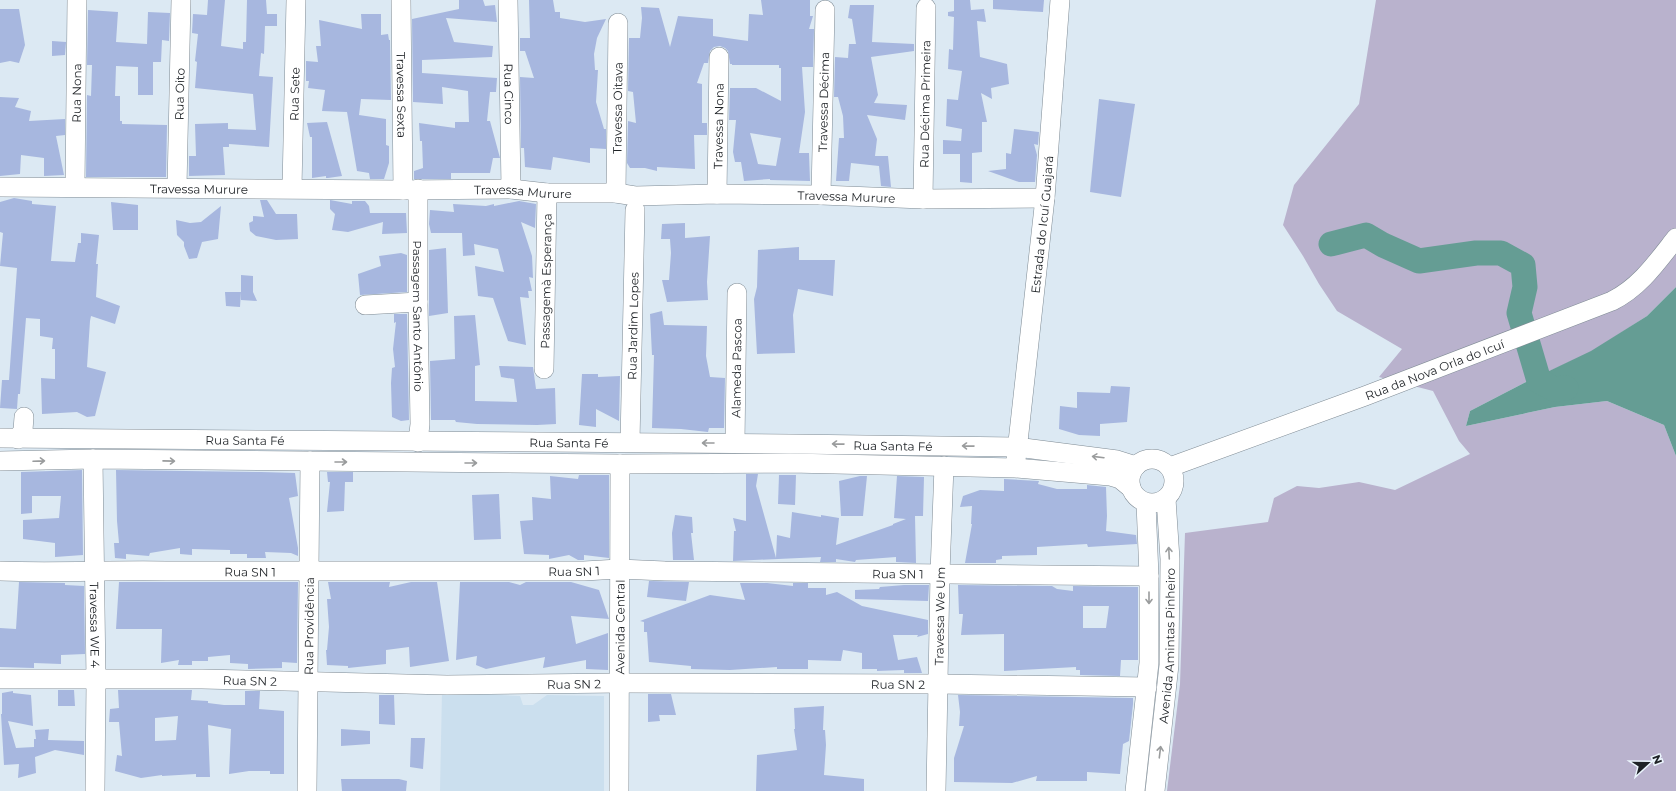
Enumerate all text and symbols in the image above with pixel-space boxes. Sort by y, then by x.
street label: Rua Décima Primeira [916,40,933,168]
street label: Travessa Sexta [394,52,410,138]
street label: Travessa Décima [814,52,832,152]
street label: Travessa Oitava [609,62,625,154]
street label: Rua Nona [68,63,84,123]
street label: Rua Cinco [502,63,517,125]
street label: Rua Sete [286,67,302,121]
street label: Rua Oito [171,68,187,120]
street label: Travessa Nona [710,83,726,169]
street label: Estrada do Icuí Guajará [1027,155,1056,294]
street label: Travessa Murure [150,181,248,196]
street label: Travessa Murure [474,181,572,201]
street label: Travessa Murure [797,187,896,205]
street label: Passagemà Esperança [537,213,554,349]
street label: Passagem Santo Antônio [411,240,427,392]
street label: Rua Jardim Lopes [624,272,641,380]
street label: Alameda Pascoa [728,318,744,418]
street label: Rua da Nova Orla do Icuí [1363,335,1507,403]
street label: Rua Santa Fé [205,432,285,448]
street label: Rua Santa Fé [529,435,609,450]
street label: Rua Santa Fé [853,437,933,453]
one-way arrow [702,439,715,447]
one-way arrow [832,441,845,448]
one-way arrow [962,443,975,450]
one-way arrow [1092,454,1105,461]
one-way arrow [32,457,45,465]
one-way arrow [162,457,175,465]
one-way arrow [334,458,347,465]
one-way arrow [464,459,477,467]
one-way arrow [1166,547,1173,560]
street label: Rua SN 1 [548,563,600,579]
street label: Rua SN 1 [224,564,276,579]
street label: Rua SN 1 [872,566,924,581]
street label: Travessa We Um [931,566,948,666]
street label: Avenida Amintas Pinheiro [1155,568,1177,724]
street label: Rua Providência [301,577,316,675]
street label: Avenida Central [612,580,627,674]
street label: Travessa WE 4 [87,582,103,668]
one-way arrow [1145,591,1153,604]
street label: Rua SN 2 [223,672,277,688]
street label: Rua SN 2 [547,676,601,691]
street label: Rua SN 2 [871,676,925,691]
north arrow [1628,743,1668,783]
one-way arrow [1156,746,1164,759]
text: N [1649,753,1665,766]

